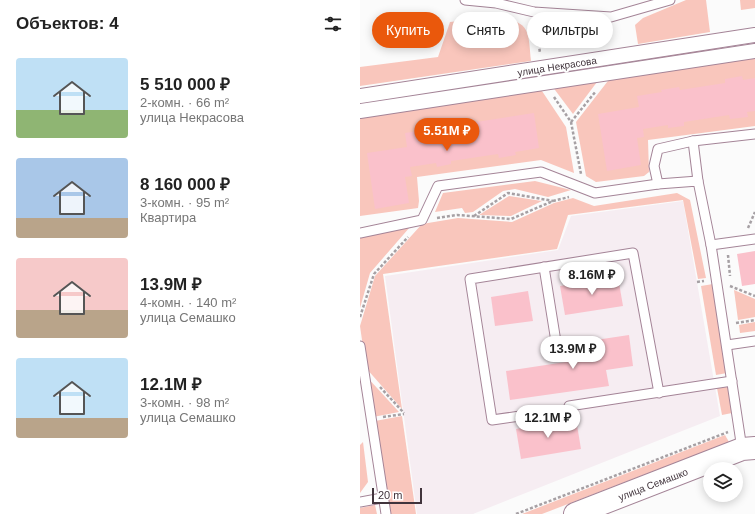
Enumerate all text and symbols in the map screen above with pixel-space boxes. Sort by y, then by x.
chip: Купить [372,12,444,48]
chip: Снять [452,12,519,48]
chip: Фильтры [527,12,613,48]
icon: filters [322,13,344,35]
text: Объектов: 4 [16,14,119,33]
street label: улица Некрасова [517,55,598,78]
icon: home [48,74,96,122]
text: 5 510 000 ₽ [140,75,230,94]
text: 2-комн. · 66 m² [140,95,229,110]
text: улица Некрасова [140,110,244,125]
pin: 5.51M ₽ [410,118,484,152]
text: 5.51M ₽ [423,123,471,138]
icon: home [48,174,96,222]
text: 8 160 000 ₽ [140,175,230,194]
text: 3-комн. · 95 m² [140,195,229,210]
text: Квартира [140,210,196,225]
pin: 8.16M ₽ [555,262,629,296]
text: 8.16M ₽ [568,267,616,282]
icon: home [48,274,96,322]
text: 13.9M ₽ [140,275,202,294]
text: 4-комн. · 140 m² [140,295,236,310]
text: улица Семашко [140,310,236,325]
pin: 13.9M ₽ [536,336,610,370]
text: 13.9M ₽ [549,341,597,356]
icon: home [48,374,96,422]
text: 12.1M ₽ [140,375,202,394]
text: 3-комн. · 98 m² [140,395,229,410]
pin: 12.1M ₽ [511,405,585,439]
text: улица Семашко [140,410,236,425]
text: 12.1M ₽ [524,410,572,425]
map controls [703,462,743,502]
button: layers [703,462,743,502]
street label: улица Семашко [617,466,690,503]
scale bar [372,486,422,505]
text: 20 m [378,489,402,501]

